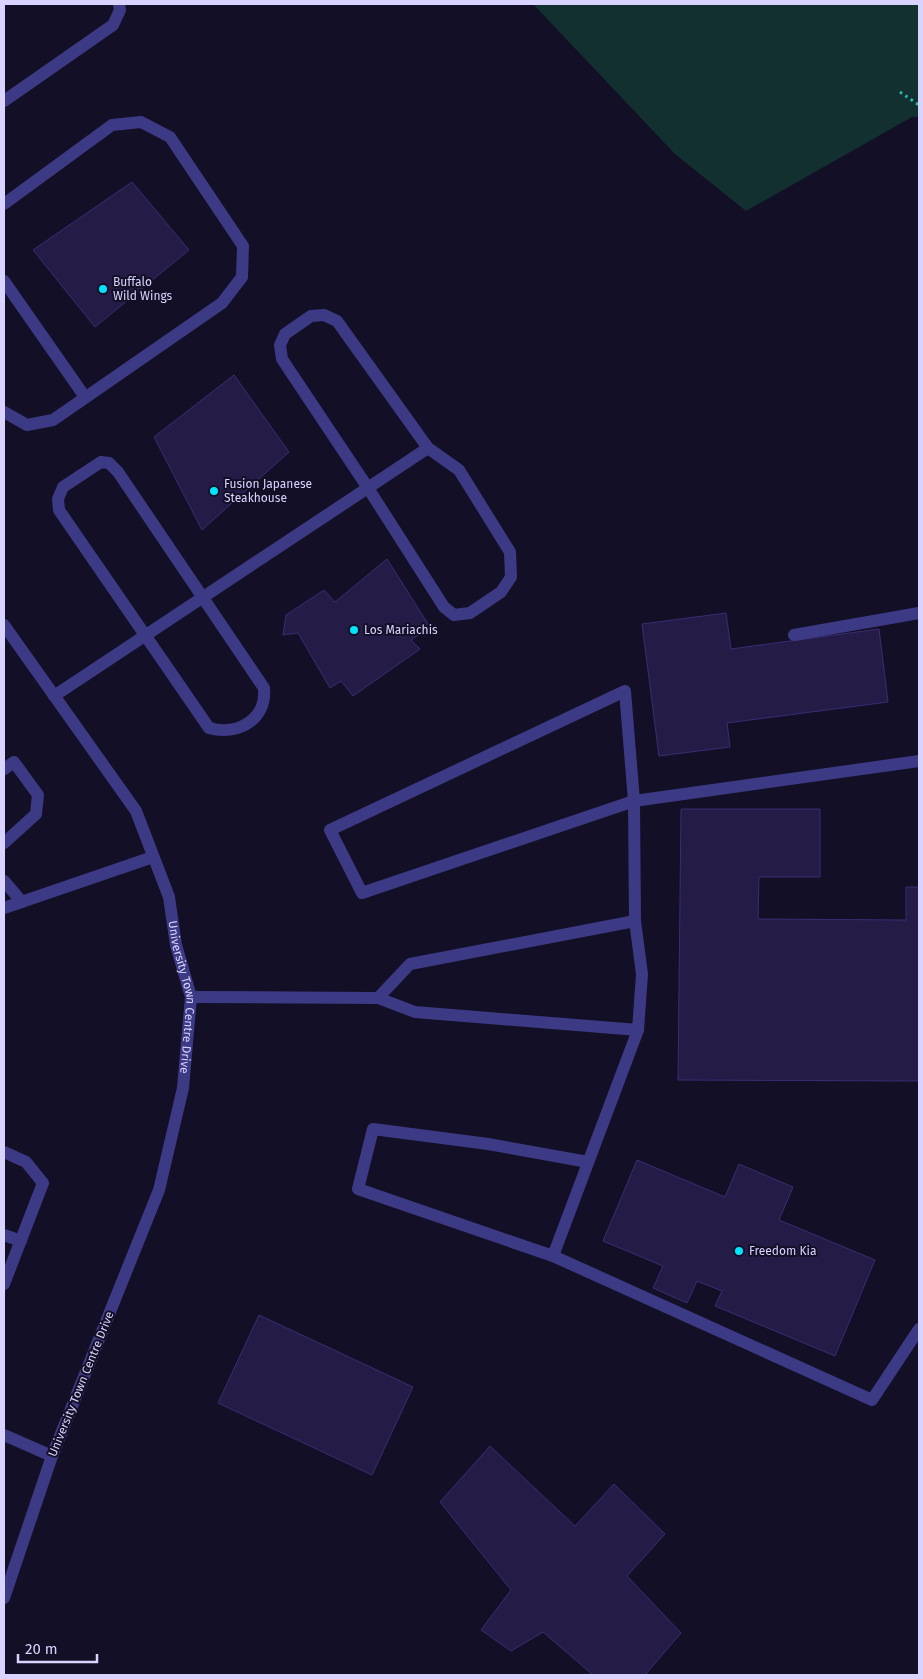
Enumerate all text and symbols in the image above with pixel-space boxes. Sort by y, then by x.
place label: Buffalo Wild Wings [113,275,173,303]
marker: Buffalo Wild Wings [97,283,109,295]
place label: Fusion Japanese Steakhouse [224,477,312,505]
marker: Fusion Japanese Steakhouse [208,485,220,497]
place label: Los Mariachis [364,623,438,637]
marker: Los Mariachis [348,624,360,636]
street label: University Town Centre Drive [166,920,198,1074]
place label: Freedom Kia [749,1244,816,1258]
marker: Freedom Kia [733,1245,745,1257]
street label: University Town Centre Drive [45,1309,117,1459]
scale bar [18,1632,96,1664]
text: 20 m [25,1640,58,1658]

